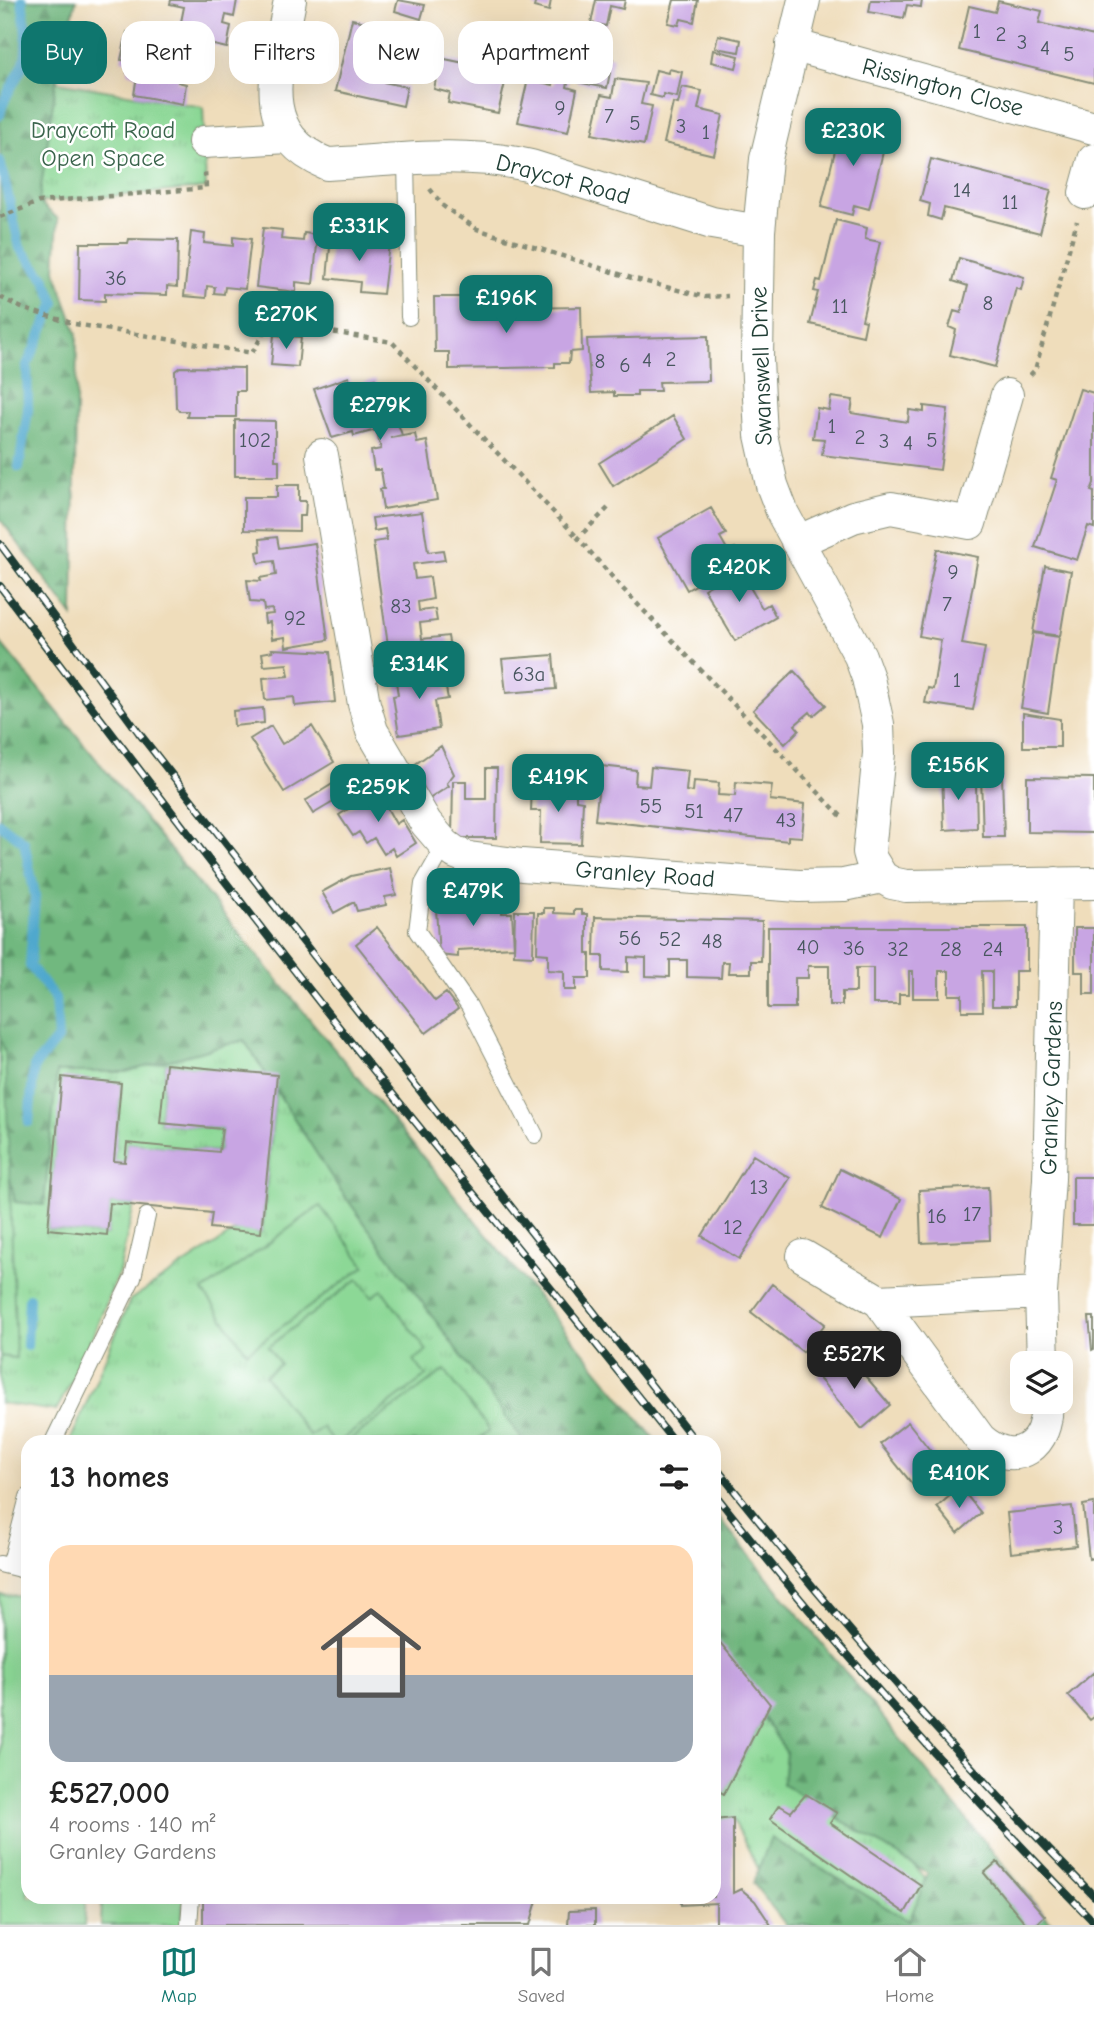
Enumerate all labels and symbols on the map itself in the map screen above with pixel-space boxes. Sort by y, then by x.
house number: 1 [973,19,981,43]
house number: 2 [996,22,1006,46]
house number: 3 [1017,30,1027,54]
house number: 4 [1040,36,1050,60]
house number: 5 [1063,42,1075,66]
street label: Rissington Close [859,52,1027,122]
house number: 9 [554,96,566,120]
house number: 7 [604,104,614,128]
pin: £230K [804,108,902,168]
house number: 5 [629,111,641,135]
house number: 3 [676,114,686,138]
park label: Draycott Road Open Space [31,116,175,172]
house number: 1 [702,120,710,144]
street label: Draycot Road [493,148,633,210]
house number: 14 [953,178,971,202]
house number: 11 [1002,190,1018,214]
pin: £331K [310,204,408,263]
house number: 36 [105,266,127,290]
pin: £196K [457,276,555,335]
street label: Swanswell Drive [744,286,778,446]
house number: 8 [983,291,993,315]
pin: £270K [237,292,335,351]
house number: 11 [832,294,848,318]
house number: 2 [666,347,676,371]
house number: 4 [642,348,652,372]
house number: 8 [595,349,605,373]
house number: 6 [619,353,631,377]
pin: £279K [331,382,429,442]
house number: 1 [828,414,836,438]
house number: 2 [855,425,865,449]
house number: 102 [239,428,271,452]
house number: 5 [926,428,938,452]
house number: 3 [879,429,889,453]
house number: 4 [903,431,913,455]
pin: £420K [690,544,788,604]
house number: 9 [947,560,959,584]
house number: 7 [942,592,952,616]
house number: 83 [390,594,412,618]
house number: 92 [284,606,306,630]
pin: £314K [370,642,468,701]
house number: 63a [513,662,545,686]
house number: 1 [953,668,961,692]
pin: £156K [909,742,1007,802]
pin: £419K [509,754,607,814]
pin: £259K [329,764,427,824]
house number: 55 [640,794,662,818]
house number: 51 [684,799,704,823]
house number: 47 [723,803,743,827]
house number: 43 [776,808,796,832]
street label: Granley Road [574,855,716,893]
pin: £479K [424,869,522,928]
house number: 56 [619,926,641,950]
house number: 52 [659,927,681,951]
house number: 48 [702,929,722,953]
house number: 40 [797,935,819,959]
house number: 36 [843,936,865,960]
house number: 32 [887,937,909,961]
house number: 28 [940,937,962,961]
house number: 24 [982,937,1004,961]
street label: Granley Gardens [1034,1000,1068,1176]
house number: 13 [750,1175,768,1199]
house number: 17 [963,1202,981,1226]
house number: 16 [927,1204,947,1228]
house number: 12 [723,1215,743,1239]
pin: £527K [805,1332,903,1391]
pin: £410K [910,1450,1008,1510]
house number: 3 [1053,1515,1063,1539]

